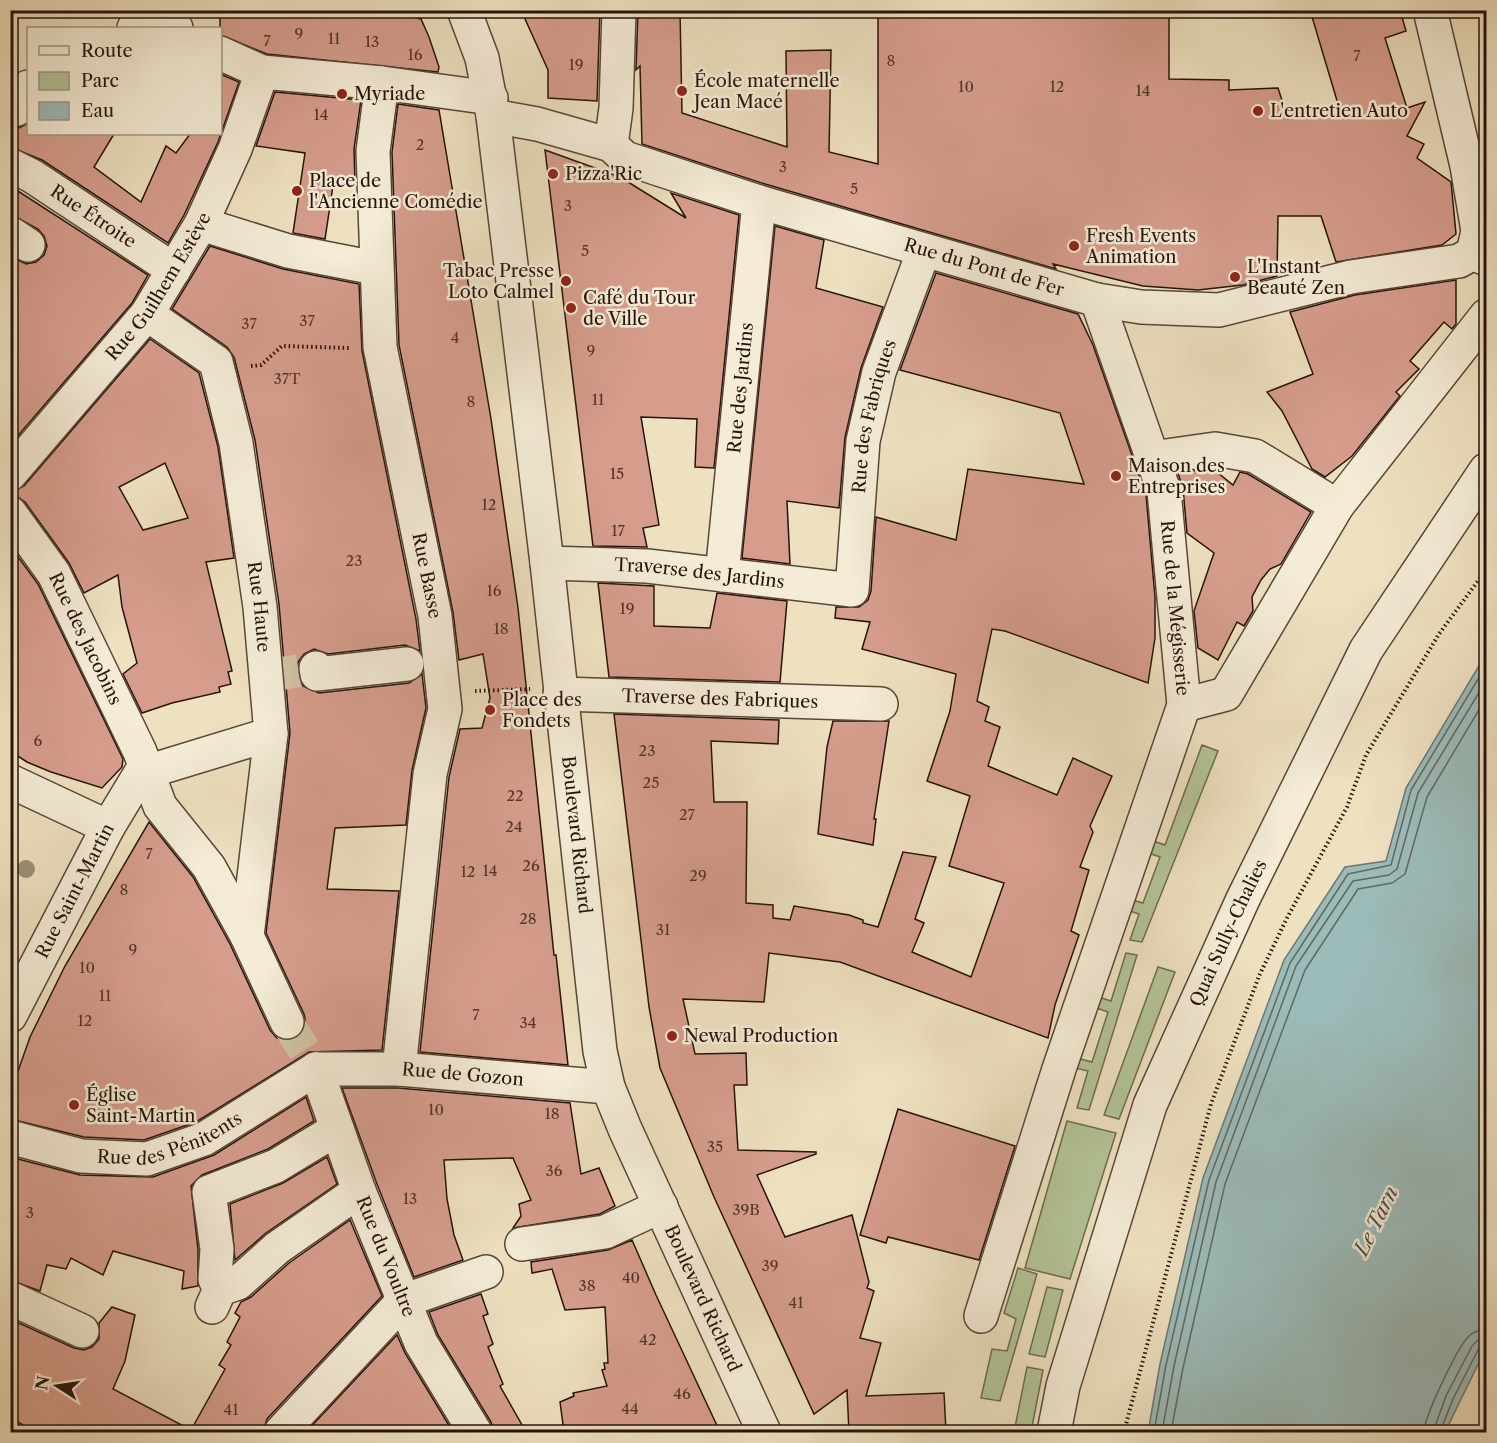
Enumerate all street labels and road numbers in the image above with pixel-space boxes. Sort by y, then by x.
street label: Rue Étroite [46,180,140,253]
street label: Rue Guilhem Estève [101,209,216,365]
street label: Rue du Pont de Fer [901,234,1067,301]
street label: Rue des Jardins [723,321,758,454]
street label: Rue des Fabriques [848,336,901,494]
street label: Rue de la Mégisserie [1156,519,1194,697]
street label: Rue Basse [407,531,446,620]
street label: Traverse des Jardins [614,554,786,593]
street label: Rue Haute [242,560,275,653]
street label: Rue des Jacobins [44,569,127,708]
street label: Traverse des Fabriques [621,685,819,713]
street label: Boulevard Richard [557,755,596,915]
street label: Rue Saint-Martin [31,820,119,962]
street label: Quai Sully-Chalies [1185,856,1272,1010]
street label: Rue de Gozon [401,1058,525,1091]
street label: Rue des Pénitents [96,1107,246,1170]
street label: Rue du Voultre [351,1193,420,1320]
street label: Boulevard Richard [660,1222,746,1375]

